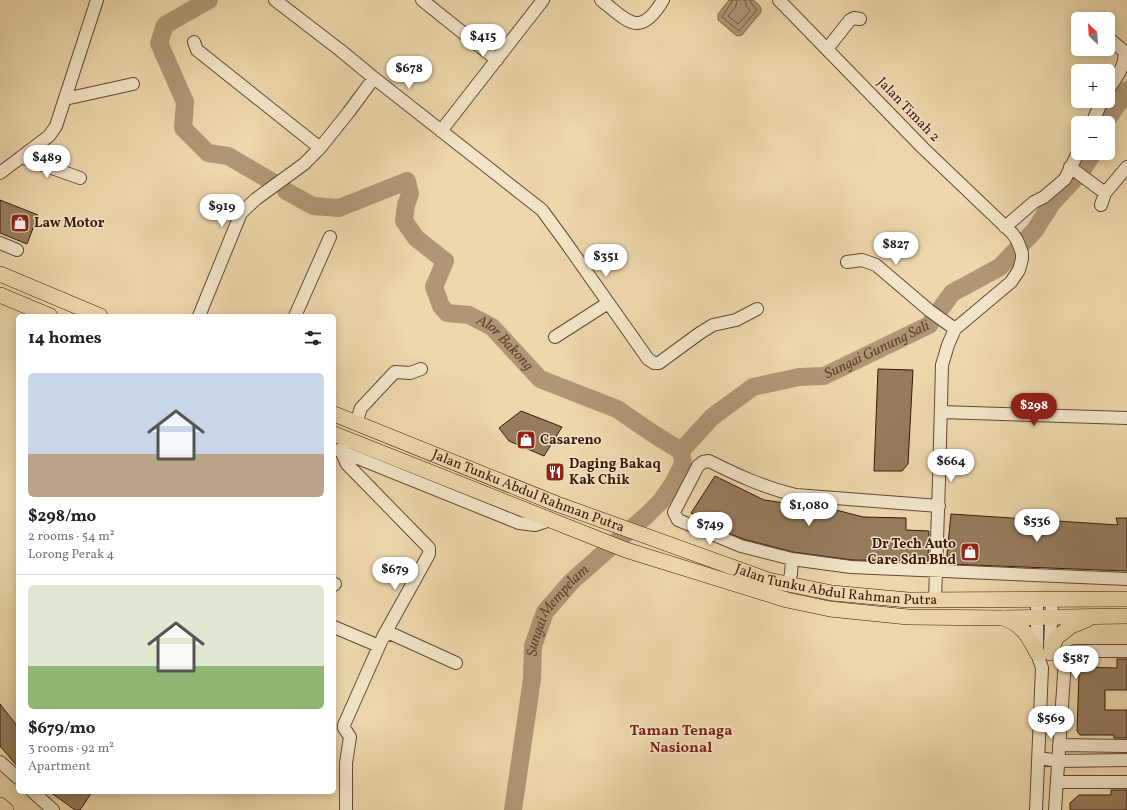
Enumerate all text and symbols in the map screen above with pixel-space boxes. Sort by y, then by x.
north arrow [1071,12,1115,56]
map controls [1071,12,1115,160]
pin: $415 [459,24,507,58]
text: $415 [470,28,496,46]
pin: $678 [385,56,433,90]
text: $678 [395,60,423,78]
button: + [1071,64,1115,108]
street label: Jalan Timah 2 [872,73,944,147]
button: − [1071,116,1115,160]
pin: $489 [23,145,71,179]
text: $489 [32,149,62,167]
pin: $919 [198,194,246,228]
text: $919 [209,198,235,216]
shop icon: Law Motor [9,212,31,234]
place label: Law Motor [34,214,105,233]
pin: $827 [872,232,920,266]
text: $827 [882,236,910,254]
pin: $351 [582,244,630,278]
text: $351 [593,248,619,266]
water label: Alor Bakong [472,310,538,376]
water label: Sungai Gunung Sali [821,316,934,385]
text: 14 homes [28,327,102,350]
icon: filters [302,327,324,349]
pin: $298 [1010,393,1058,427]
text: $298 [1020,397,1048,415]
icon: home [140,399,212,471]
shop icon: Casareno [515,429,537,451]
place label: Casareno [540,431,602,450]
street label: Jalan Tunku Abdul Rahman Putra [429,445,627,537]
pin: $664 [927,449,975,483]
text: $664 [936,453,966,471]
place label: Daging Bakaq Kak Chik [569,455,661,490]
restaurant icon: Daging Bakaq Kak Chik [544,461,566,483]
pin: $1,080 [776,493,842,527]
text: $1,080 [789,497,829,515]
text: $298/mo [28,505,96,528]
pin: $536 [1013,509,1061,543]
pin: $749 [686,512,734,546]
text: $536 [1023,513,1051,531]
text: $749 [696,516,724,534]
text: 2 rooms · 54 m² [28,528,115,546]
place label: Dr Tech Auto Care Sdn Bhd [868,535,956,570]
shop icon: Dr Tech Auto Care Sdn Bhd [959,541,981,563]
text: Lorong Perak 4 [28,546,114,564]
pin: $679 [371,557,419,591]
water label: Sungai Mempelam [522,559,594,656]
street label: Jalan Tunku Abdul Rahman Putra [732,559,937,610]
text: $679 [381,561,409,579]
icon: home [140,611,212,683]
pin: $587 [1052,646,1100,680]
text: $587 [1063,650,1089,668]
pin: $569 [1027,706,1075,740]
text: $569 [1037,710,1065,728]
text: $679/mo [28,717,95,740]
district label: Taman Tenaga Nasional [629,721,733,759]
text: 3 rooms · 92 m² [28,740,114,758]
text: Apartment [28,758,91,776]

